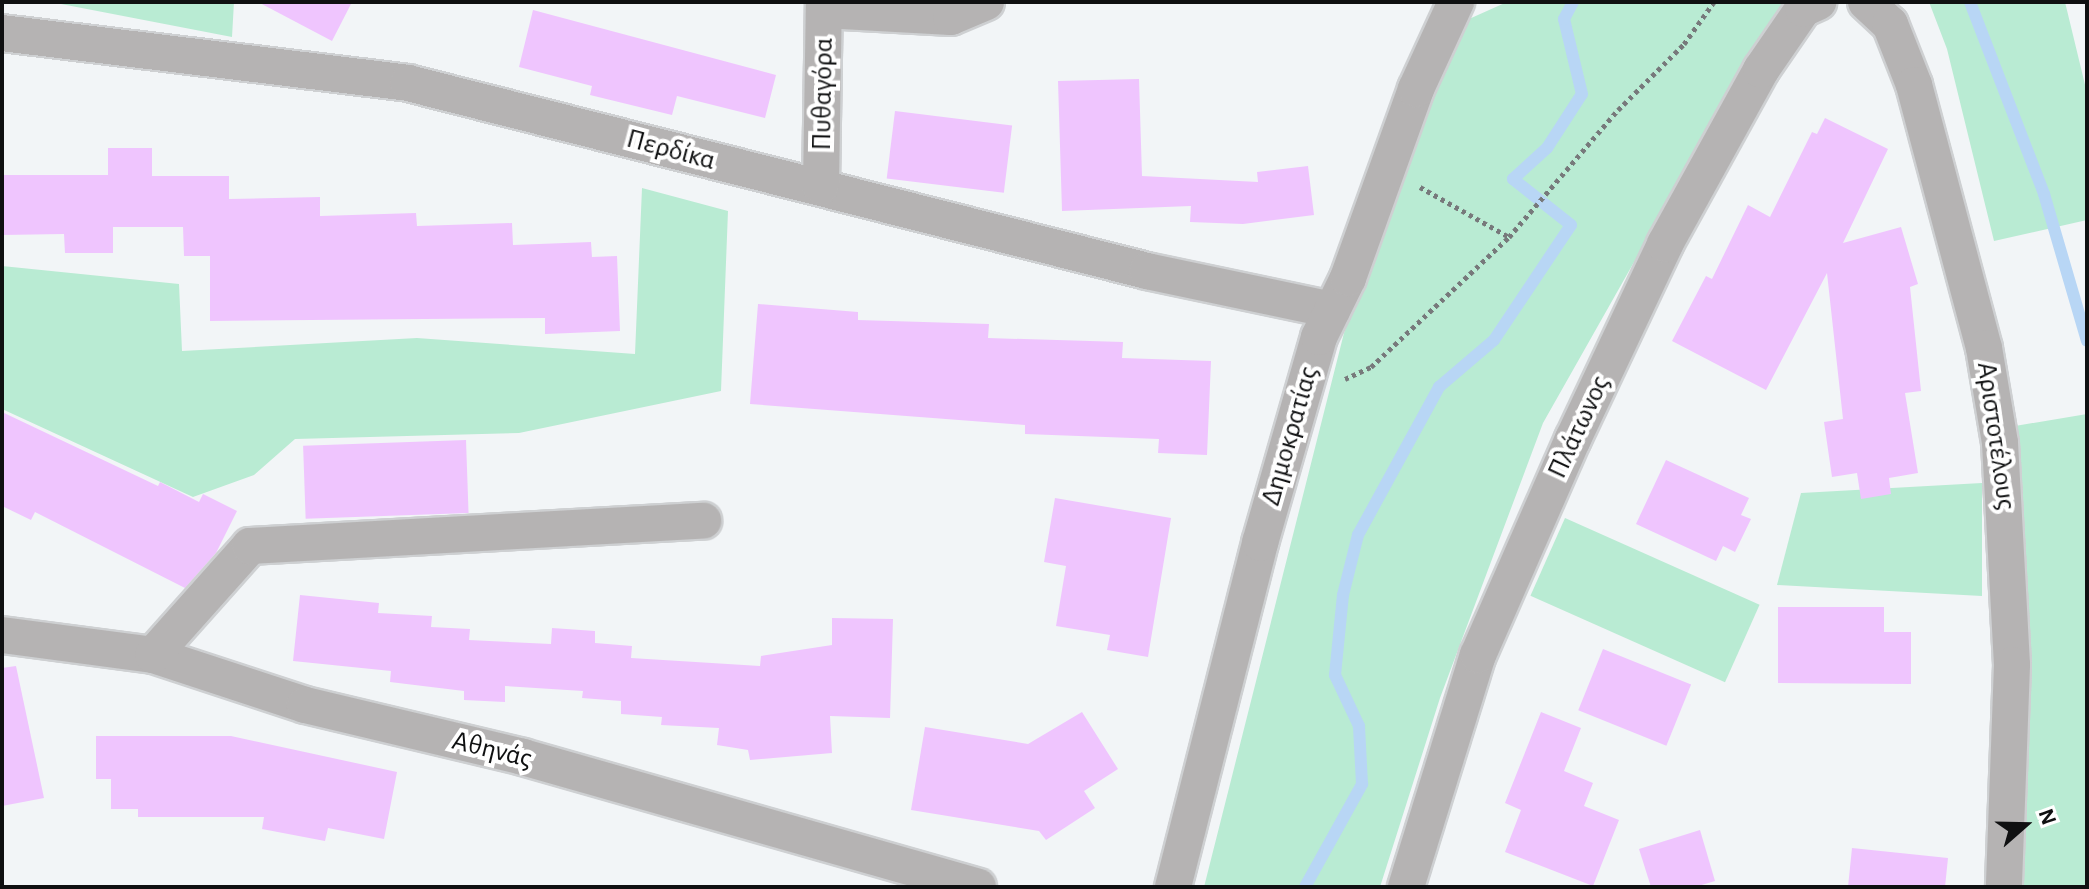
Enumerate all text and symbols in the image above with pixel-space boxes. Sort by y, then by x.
street label: Πυθαγόρα [805,37,841,151]
street label: Περδίκα [623,122,719,178]
street label: Αριστοτέλους [1969,360,2023,512]
street label: Δημοκρατίας [1254,363,1326,509]
street label: Πλάτωνος [1541,370,1617,484]
street label: Αθηνάς [449,724,535,776]
north arrow [1985,785,2065,865]
text: N [2035,806,2061,828]

